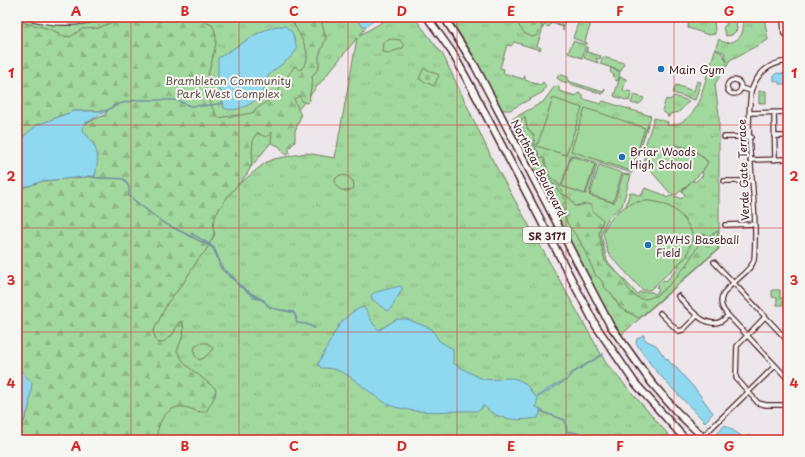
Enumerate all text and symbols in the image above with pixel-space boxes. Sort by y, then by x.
text: A [71,1,81,20]
text: B [181,1,190,20]
text: C [289,1,299,20]
text: D [397,1,407,20]
text: E [507,1,515,20]
text: F [616,1,624,20]
text: G [724,1,734,20]
place label: Main Gym [669,61,725,78]
text: 1 [8,63,14,82]
text: 1 [791,63,797,82]
marker: Main Gym [656,64,666,74]
park label: Brambleton Community Park West Complex [165,72,291,102]
street label: Northstar Boulevard [507,116,571,220]
street label: Verde Gate Terrace [733,119,753,221]
place label: Briar Woods High School [630,143,696,173]
marker: Briar Woods High School [617,152,627,162]
text: 2 [6,166,16,185]
text: 2 [789,166,799,185]
road number: SR 3171 [523,227,571,243]
place label: BWHS Baseball Field [656,231,739,261]
marker: BWHS Baseball Field [643,240,653,250]
text: 3 [7,270,16,289]
text: 3 [790,270,799,289]
text: 4 [7,373,16,392]
text: 4 [790,373,799,392]
text: A [71,436,81,455]
text: B [181,436,190,455]
text: C [289,436,299,455]
text: D [397,436,407,455]
text: E [507,436,515,455]
text: F [616,436,624,455]
text: G [724,436,734,455]

